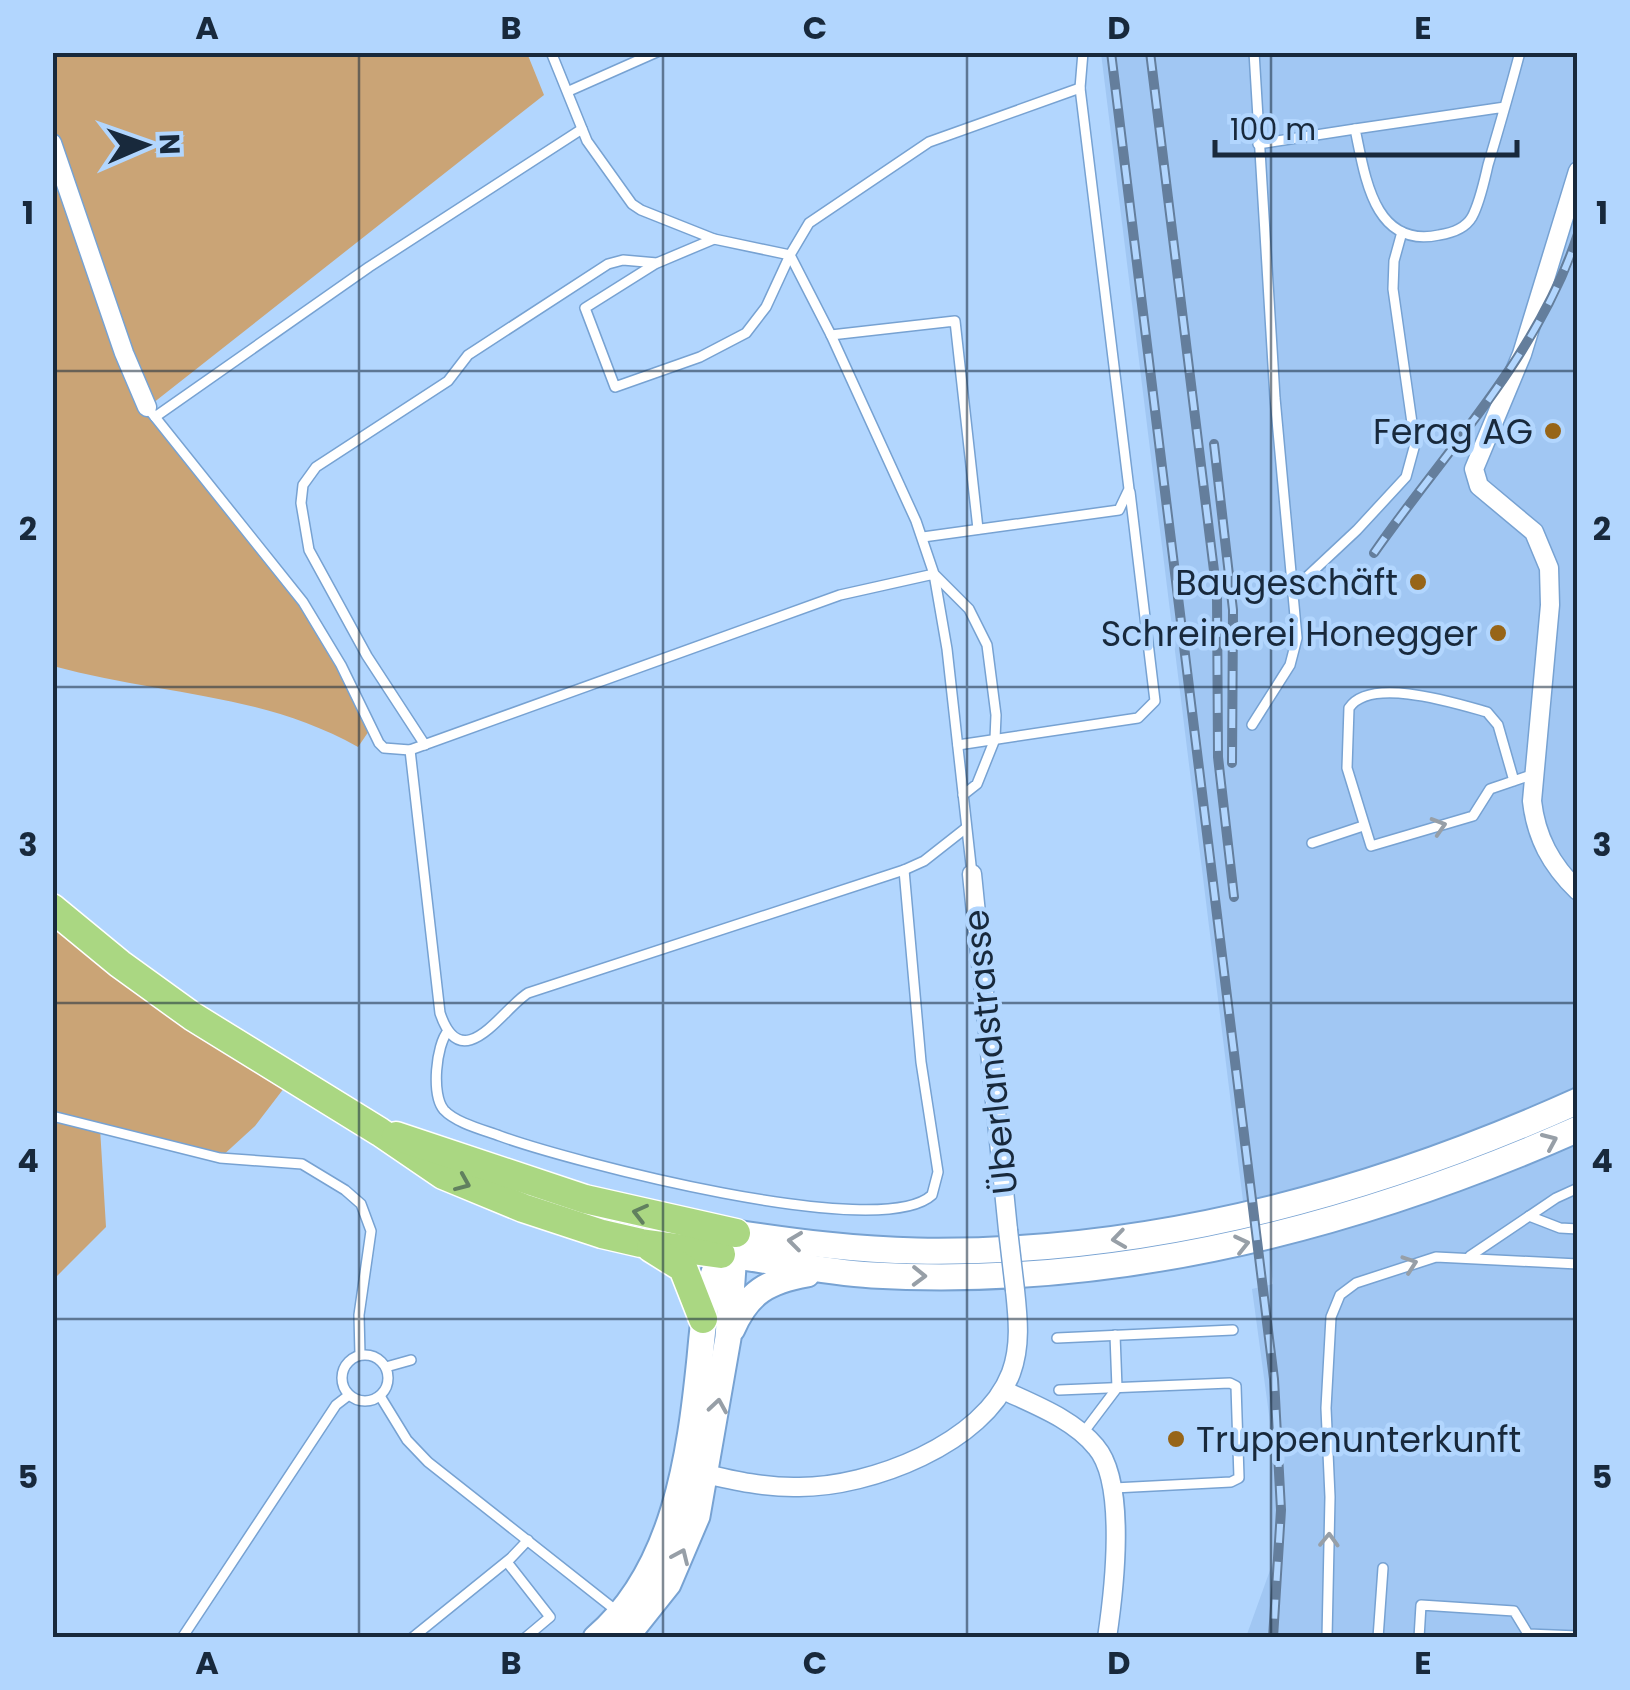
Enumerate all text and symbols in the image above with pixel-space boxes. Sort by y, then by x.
text: A [195,5,219,50]
text: B [500,5,522,50]
text: C [803,5,827,50]
text: D [1107,5,1131,50]
text: E [1414,5,1432,50]
north arrow [95,95,195,195]
scale bar [1215,95,1518,157]
text: 100 m [1230,108,1316,151]
text: N [150,133,189,155]
text: 1 [22,190,34,235]
text: 1 [1596,190,1608,235]
place label: Ferag AG [1373,407,1533,456]
marker: Ferag AG [1542,420,1564,442]
text: 2 [19,506,37,551]
text: 2 [1593,506,1611,551]
place label: Baugeschäft [1175,558,1398,607]
marker: Baugeschäft [1407,571,1429,593]
place label: Schreinerei Honegger [1101,609,1478,658]
marker: Schreinerei Honegger [1487,622,1509,644]
one-way arrow [1430,817,1447,838]
text: 3 [18,822,38,867]
text: 3 [1592,822,1612,867]
street label: Überlandstrasse [951,907,1029,1197]
one-way arrow [1539,1133,1557,1153]
text: 4 [17,1138,39,1183]
text: 4 [1591,1138,1613,1183]
one-way arrow [453,1171,471,1191]
one-way arrow [632,1204,649,1225]
one-way arrow [1111,1228,1127,1249]
one-way arrow [787,1231,803,1252]
one-way arrow [1233,1235,1250,1256]
one-way arrow [1401,1256,1418,1276]
one-way arrow [912,1265,928,1287]
one-way arrow [706,1398,727,1415]
place label: Truppenunterkunft [1196,1415,1521,1464]
marker: Truppenunterkunft [1165,1428,1187,1450]
text: 5 [18,1454,38,1499]
text: 5 [1592,1454,1612,1499]
one-way arrow [1318,1532,1339,1548]
one-way arrow [669,1548,689,1566]
text: A [195,1640,219,1685]
text: B [500,1640,522,1685]
text: C [803,1640,827,1685]
text: D [1107,1640,1131,1685]
text: E [1414,1640,1432,1685]

